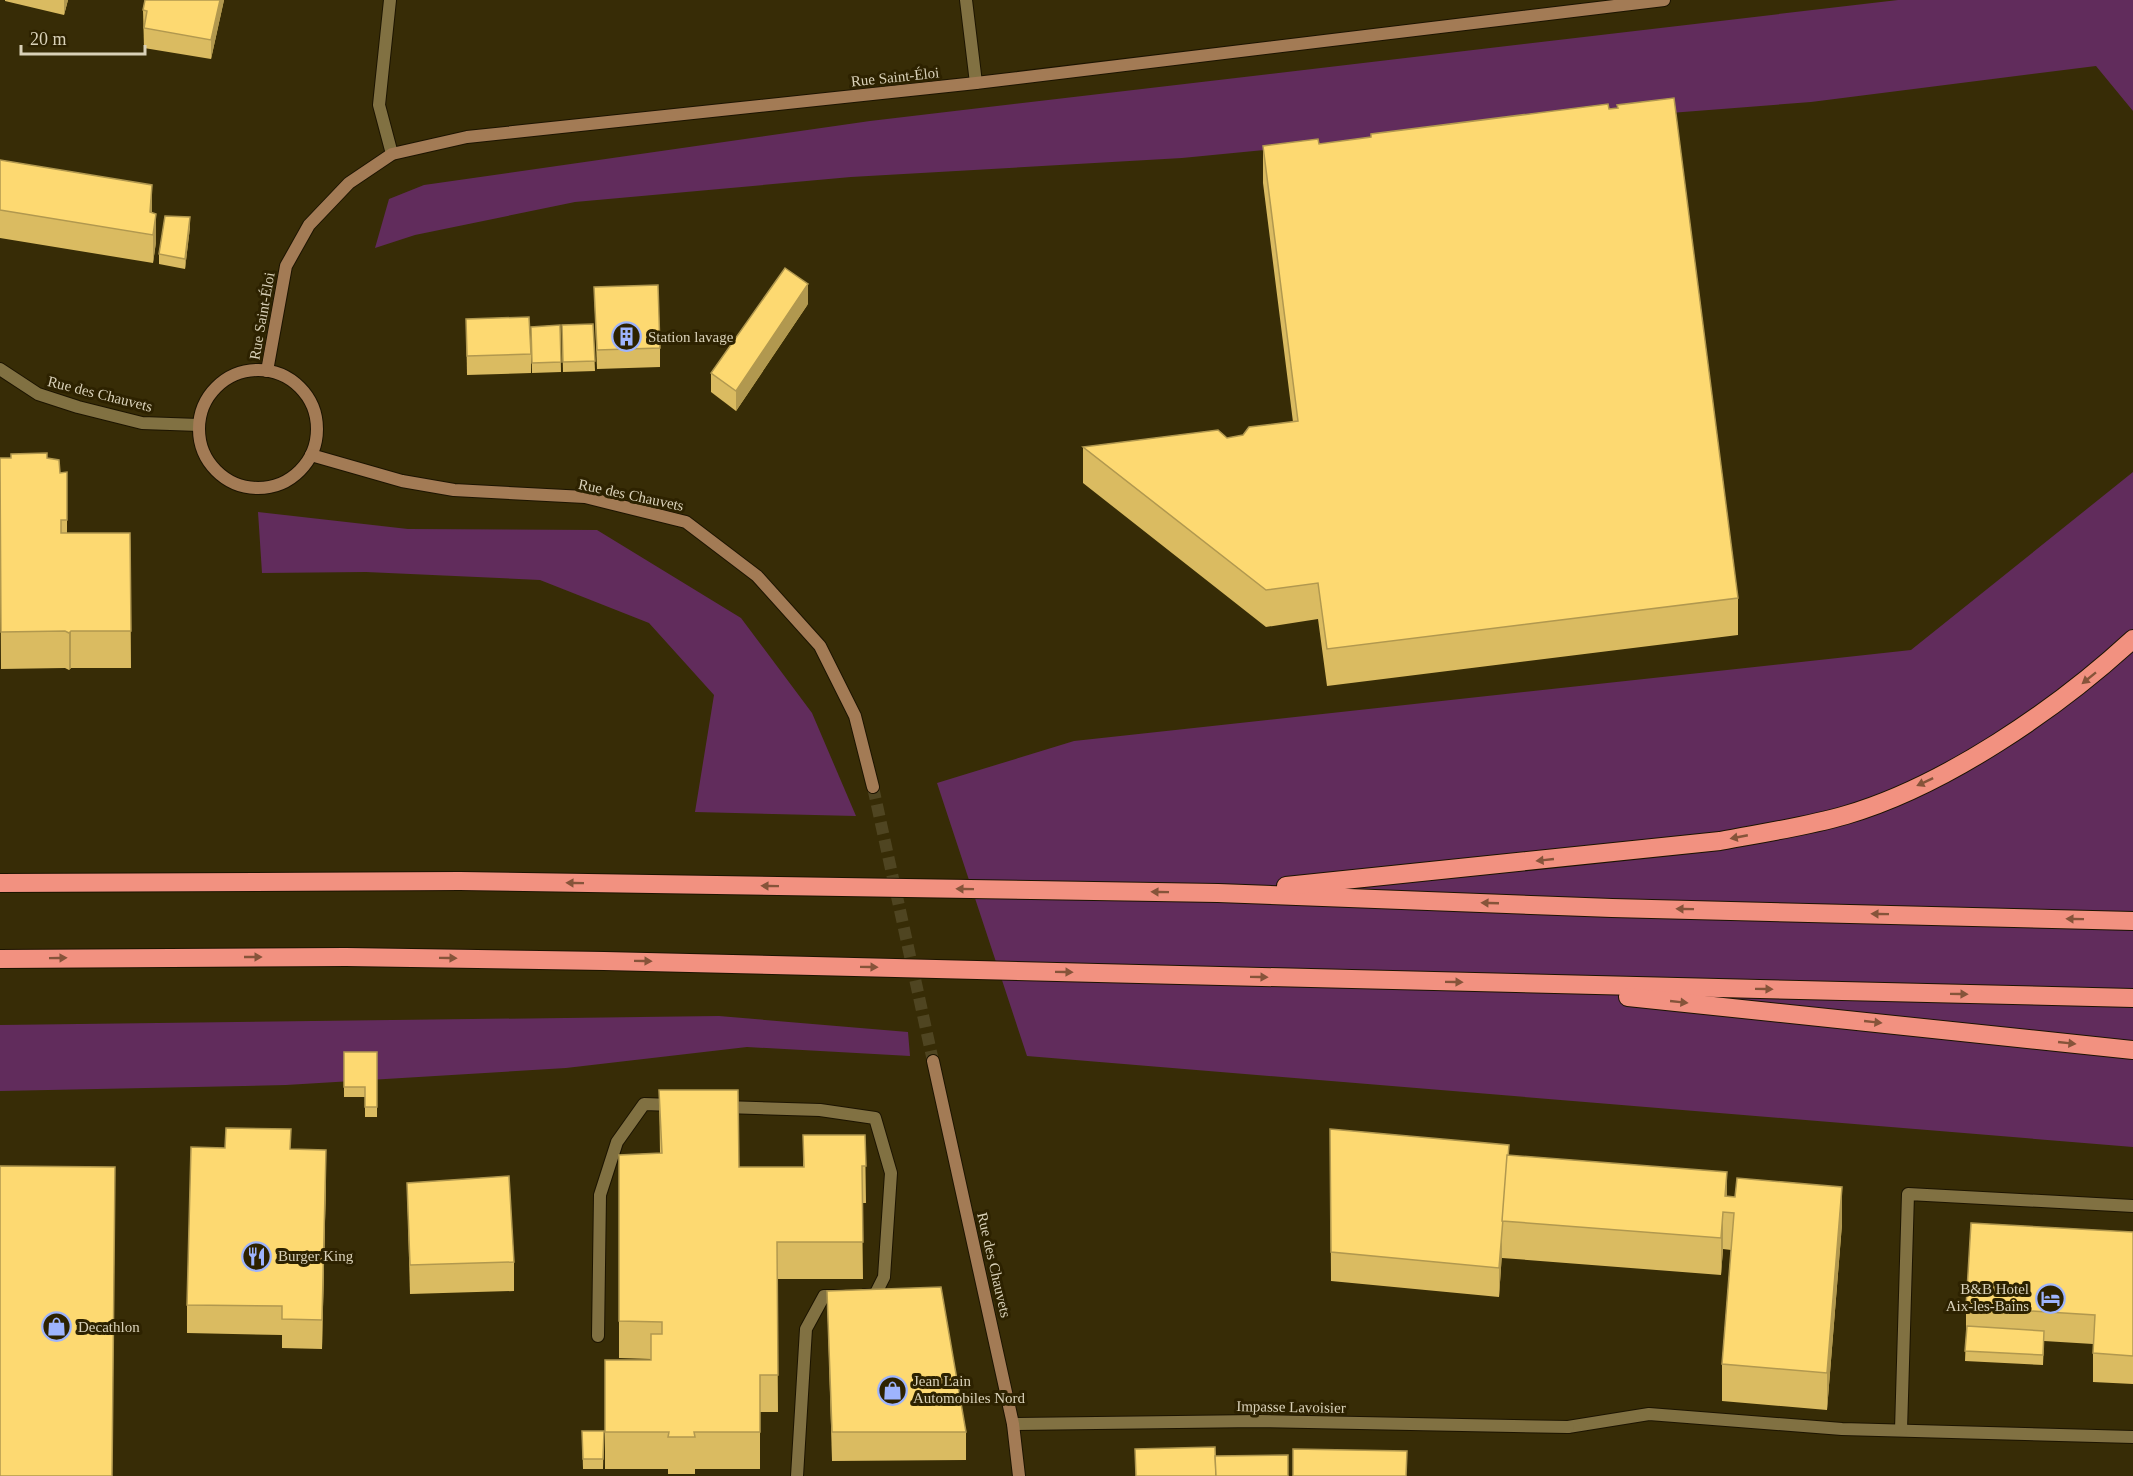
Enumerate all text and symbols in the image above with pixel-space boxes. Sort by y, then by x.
scale bar [21,18,146,56]
text: 20 m [30,29,67,49]
street label: Rue Saint-Éloi [850,64,940,90]
street label: Rue Saint-Éloi [246,271,278,361]
building icon: Station lavage [611,321,643,353]
place label: Station lavage [648,329,734,345]
street label: Rue des Chauvets [46,373,154,415]
street label: Rue des Chauvets [577,476,685,514]
one-way arrow [2082,671,2097,684]
one-way arrow [1916,778,1933,787]
one-way arrow [1729,833,1748,842]
one-way arrow [1535,855,1554,865]
one-way arrow [565,878,584,888]
one-way arrow [760,881,779,891]
one-way arrow [955,884,974,894]
one-way arrow [1150,888,1169,897]
one-way arrow [1480,899,1499,908]
one-way arrow [1675,905,1694,914]
one-way arrow [1870,910,1889,919]
one-way arrow [2065,914,2084,924]
one-way arrow [244,952,263,962]
one-way arrow [49,953,68,963]
one-way arrow [439,953,458,963]
one-way arrow [634,957,653,966]
one-way arrow [860,962,879,971]
one-way arrow [1055,967,1074,976]
one-way arrow [1250,972,1269,981]
one-way arrow [1445,977,1464,986]
one-way arrow [1754,985,1773,994]
one-way arrow [1949,989,1968,999]
one-way arrow [1669,997,1688,1007]
one-way arrow [1863,1017,1882,1027]
one-way arrow [2057,1038,2076,1048]
street label: Rue des Chauvets [974,1211,1014,1319]
restaurant icon: Burger King [241,1240,273,1272]
place label: Burger King [278,1248,354,1264]
place label: B&B Hotel Aix-les-Bains [1946,1281,2029,1314]
hotel icon: B&B Hotel Aix-les-Bains [2034,1282,2066,1314]
shop icon: Decathlon [41,1311,73,1343]
place label: Decathlon [78,1319,140,1335]
place label: Jean Lain Automobiles Nord [913,1373,1026,1406]
shop icon: Jean Lain Automobiles Nord [876,1374,908,1406]
street label: Impasse Lavoisier [1236,1398,1346,1416]

